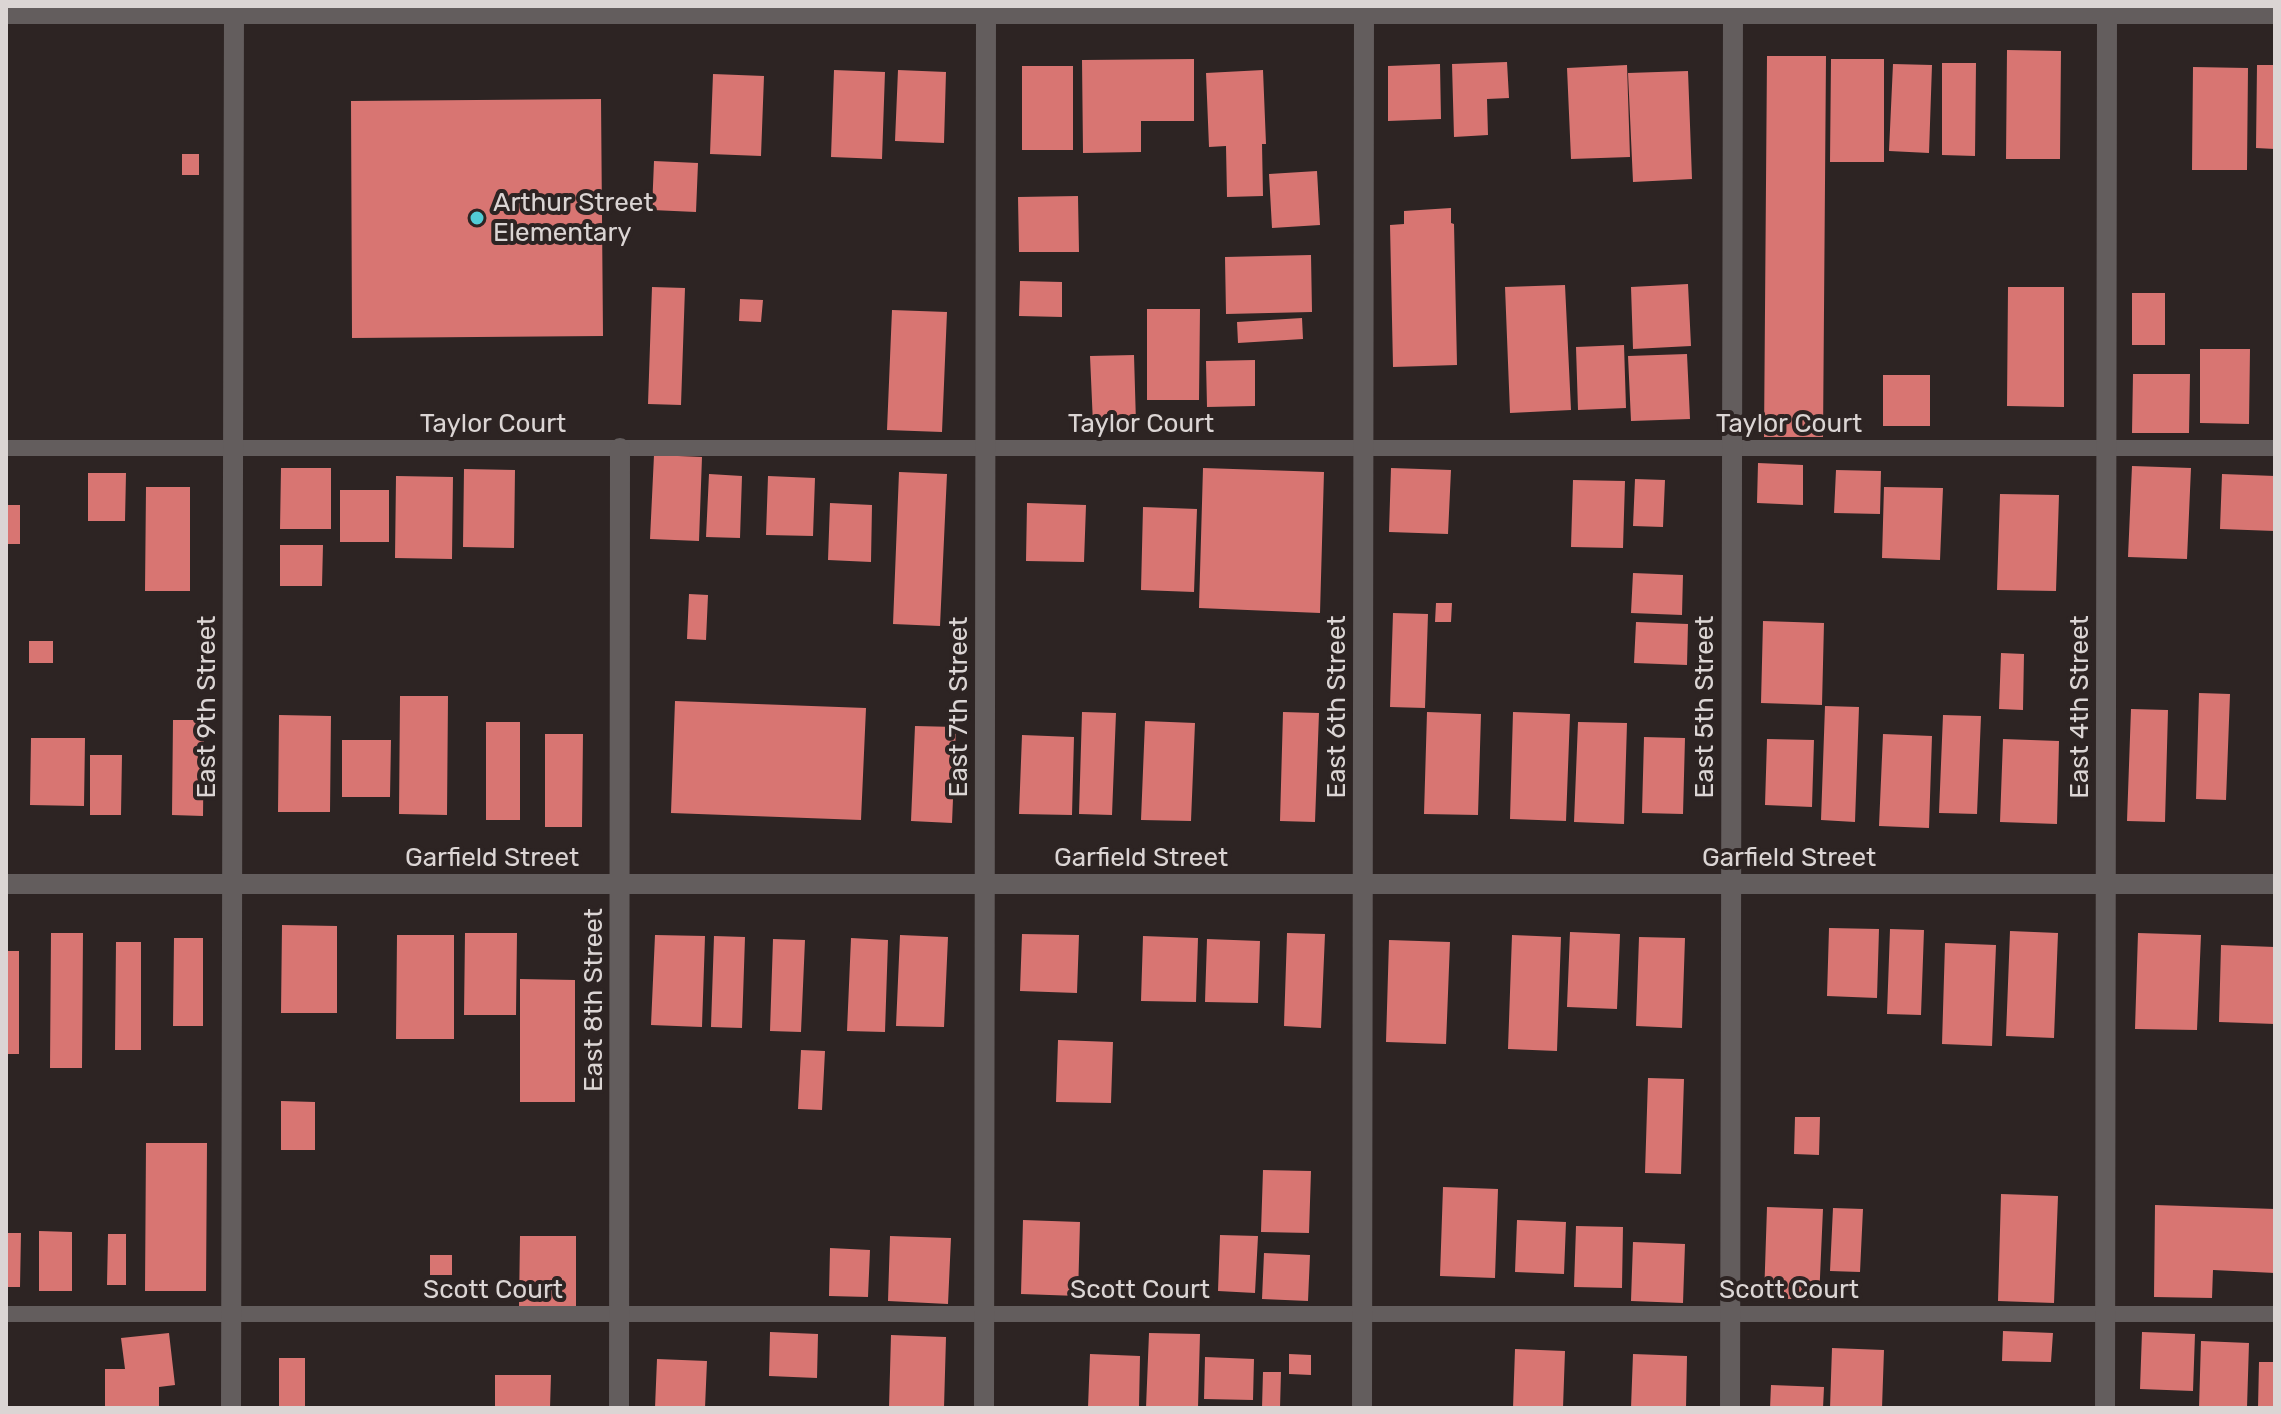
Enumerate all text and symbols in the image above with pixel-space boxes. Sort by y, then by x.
place label: Arthur Street Elementary [493,187,653,248]
marker: Arthur Street Elementary [468,209,486,227]
street label: Taylor Court [420,408,566,440]
street label: Taylor Court [1068,408,1214,440]
street label: Taylor Court [1716,408,1862,440]
street label: East 6th Street [1321,615,1353,799]
street label: East 4th Street [2064,615,2096,799]
street label: East 9th Street [191,616,223,798]
street label: East 5th Street [1689,616,1721,798]
street label: East 7th Street [943,617,975,797]
street label: Garfield Street [405,842,579,874]
street label: Garfield Street [1054,842,1228,874]
street label: Garfield Street [1702,842,1876,874]
street label: East 8th Street [578,908,610,1092]
street label: Scott Court [423,1274,563,1306]
street label: Scott Court [1070,1274,1210,1306]
street label: Scott Court [1719,1274,1859,1306]

